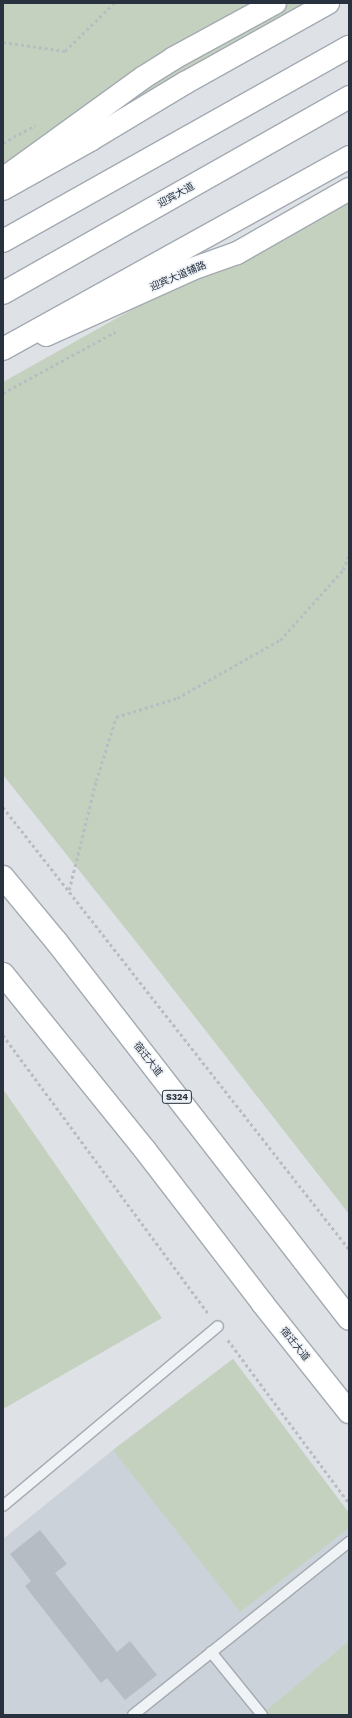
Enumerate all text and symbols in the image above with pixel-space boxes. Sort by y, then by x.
street label: 迎宾大道 [156,180,196,210]
street label: 迎宾大道辅路 [148,259,208,293]
street label: 宿迁大道 [131,1040,165,1078]
road number: S324 [161,1090,193,1104]
street label: 宿迁大道 [278,1325,312,1363]

